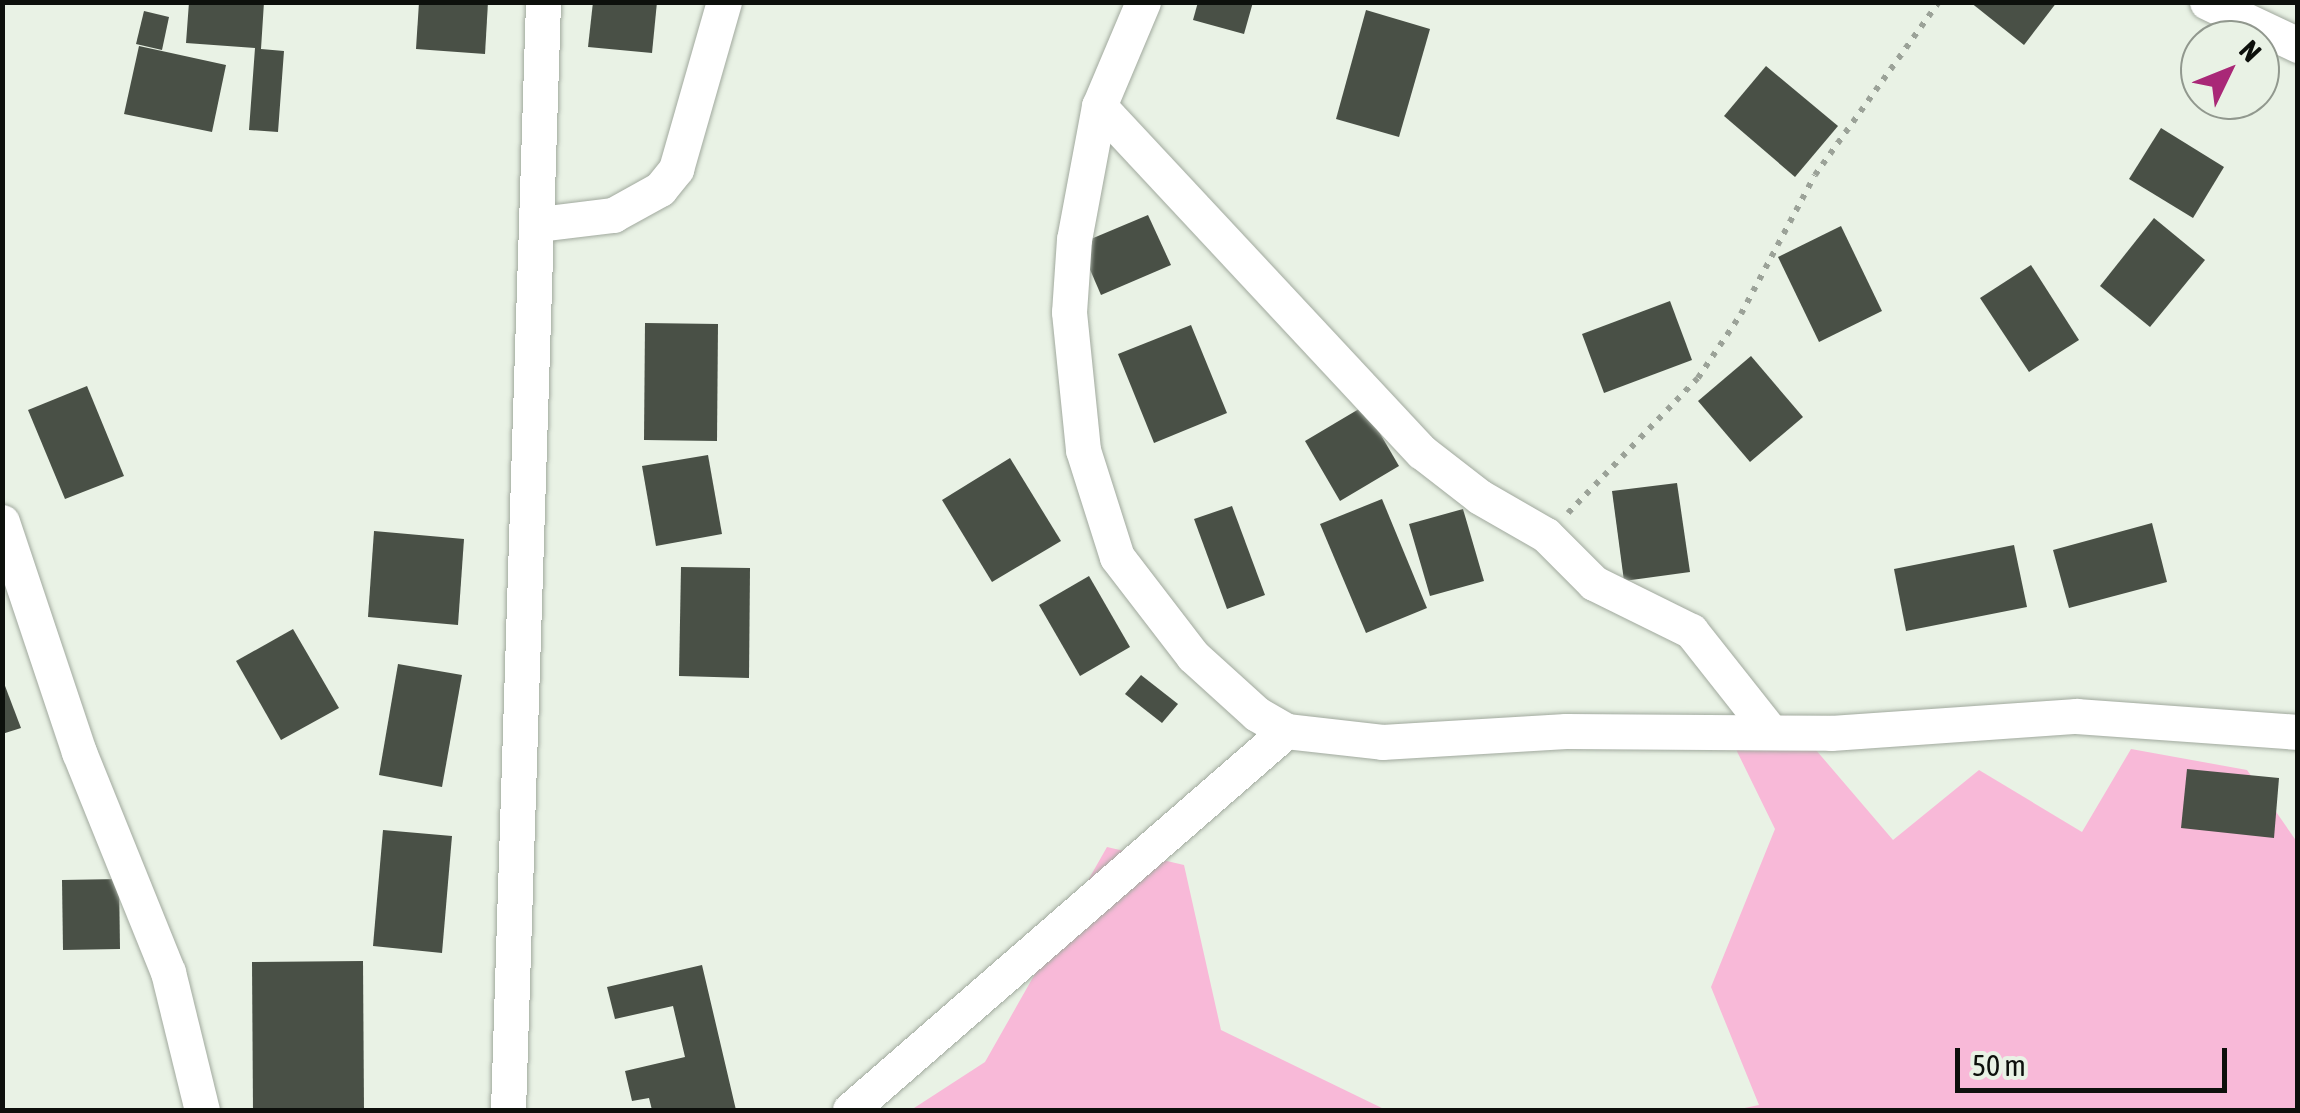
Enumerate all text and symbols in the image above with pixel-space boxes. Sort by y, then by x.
north arrow [2180,20,2280,120]
text: N [2233,34,2268,68]
scale bar [1960,1028,2232,1090]
text: 50 m [1972,1048,2026,1082]

